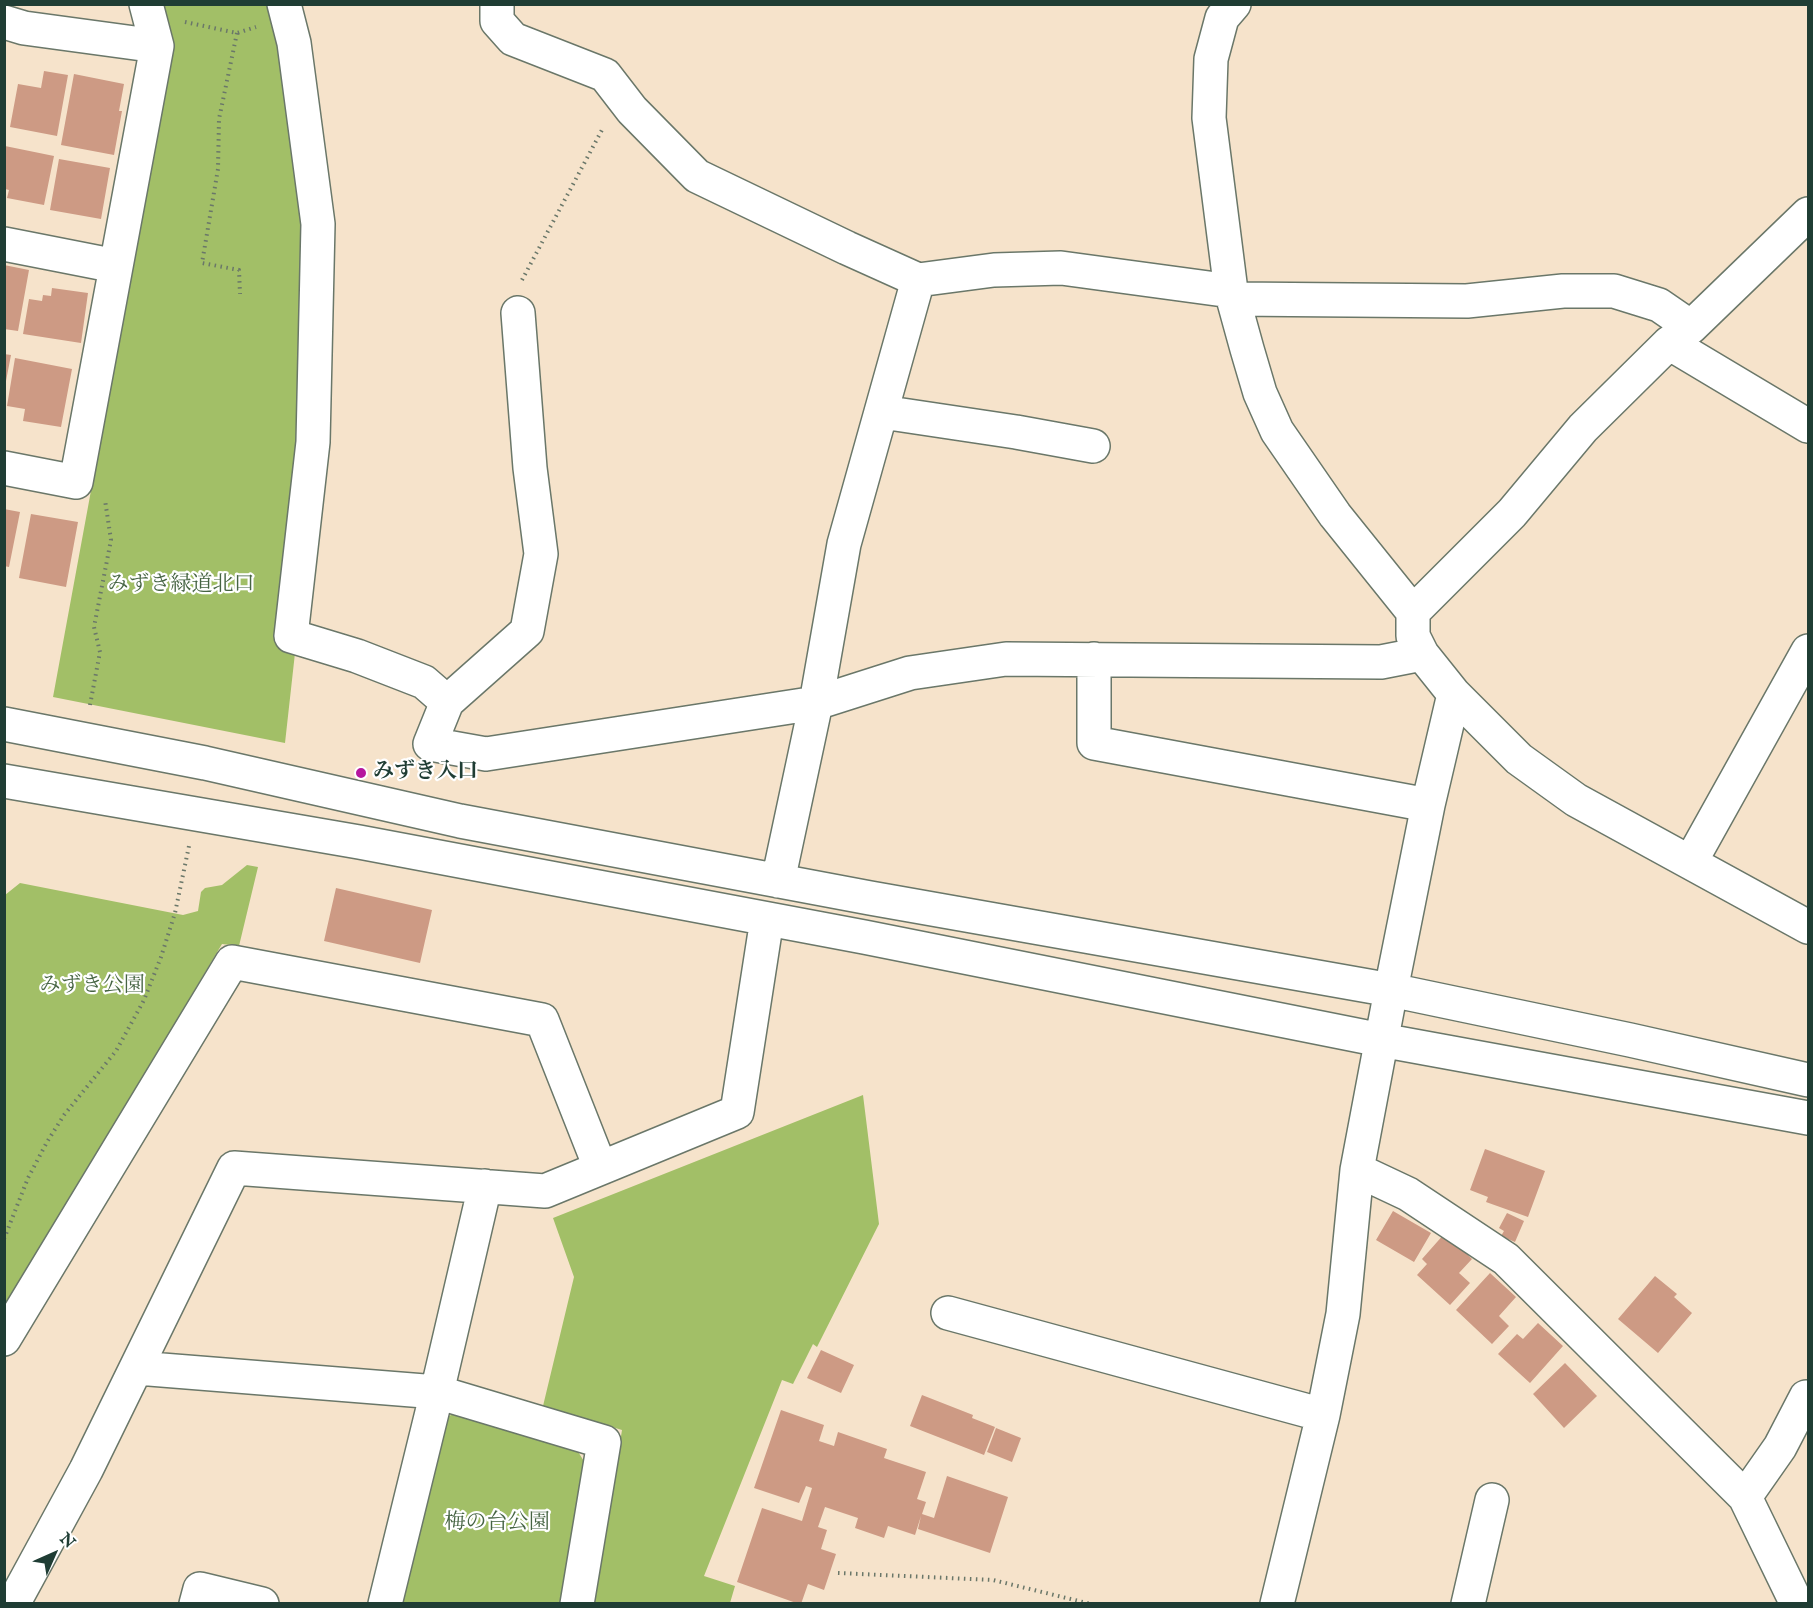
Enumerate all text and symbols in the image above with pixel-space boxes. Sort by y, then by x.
park label: みずき緑道北口 [108,573,254,599]
place label: みずき入口 [373,760,478,786]
marker: みずき入口 [354,766,368,780]
park label: みずき公園 [40,974,144,1000]
park label: 梅の台公園 [445,1511,549,1537]
north arrow [24,1524,84,1584]
text: N [55,1529,79,1553]

